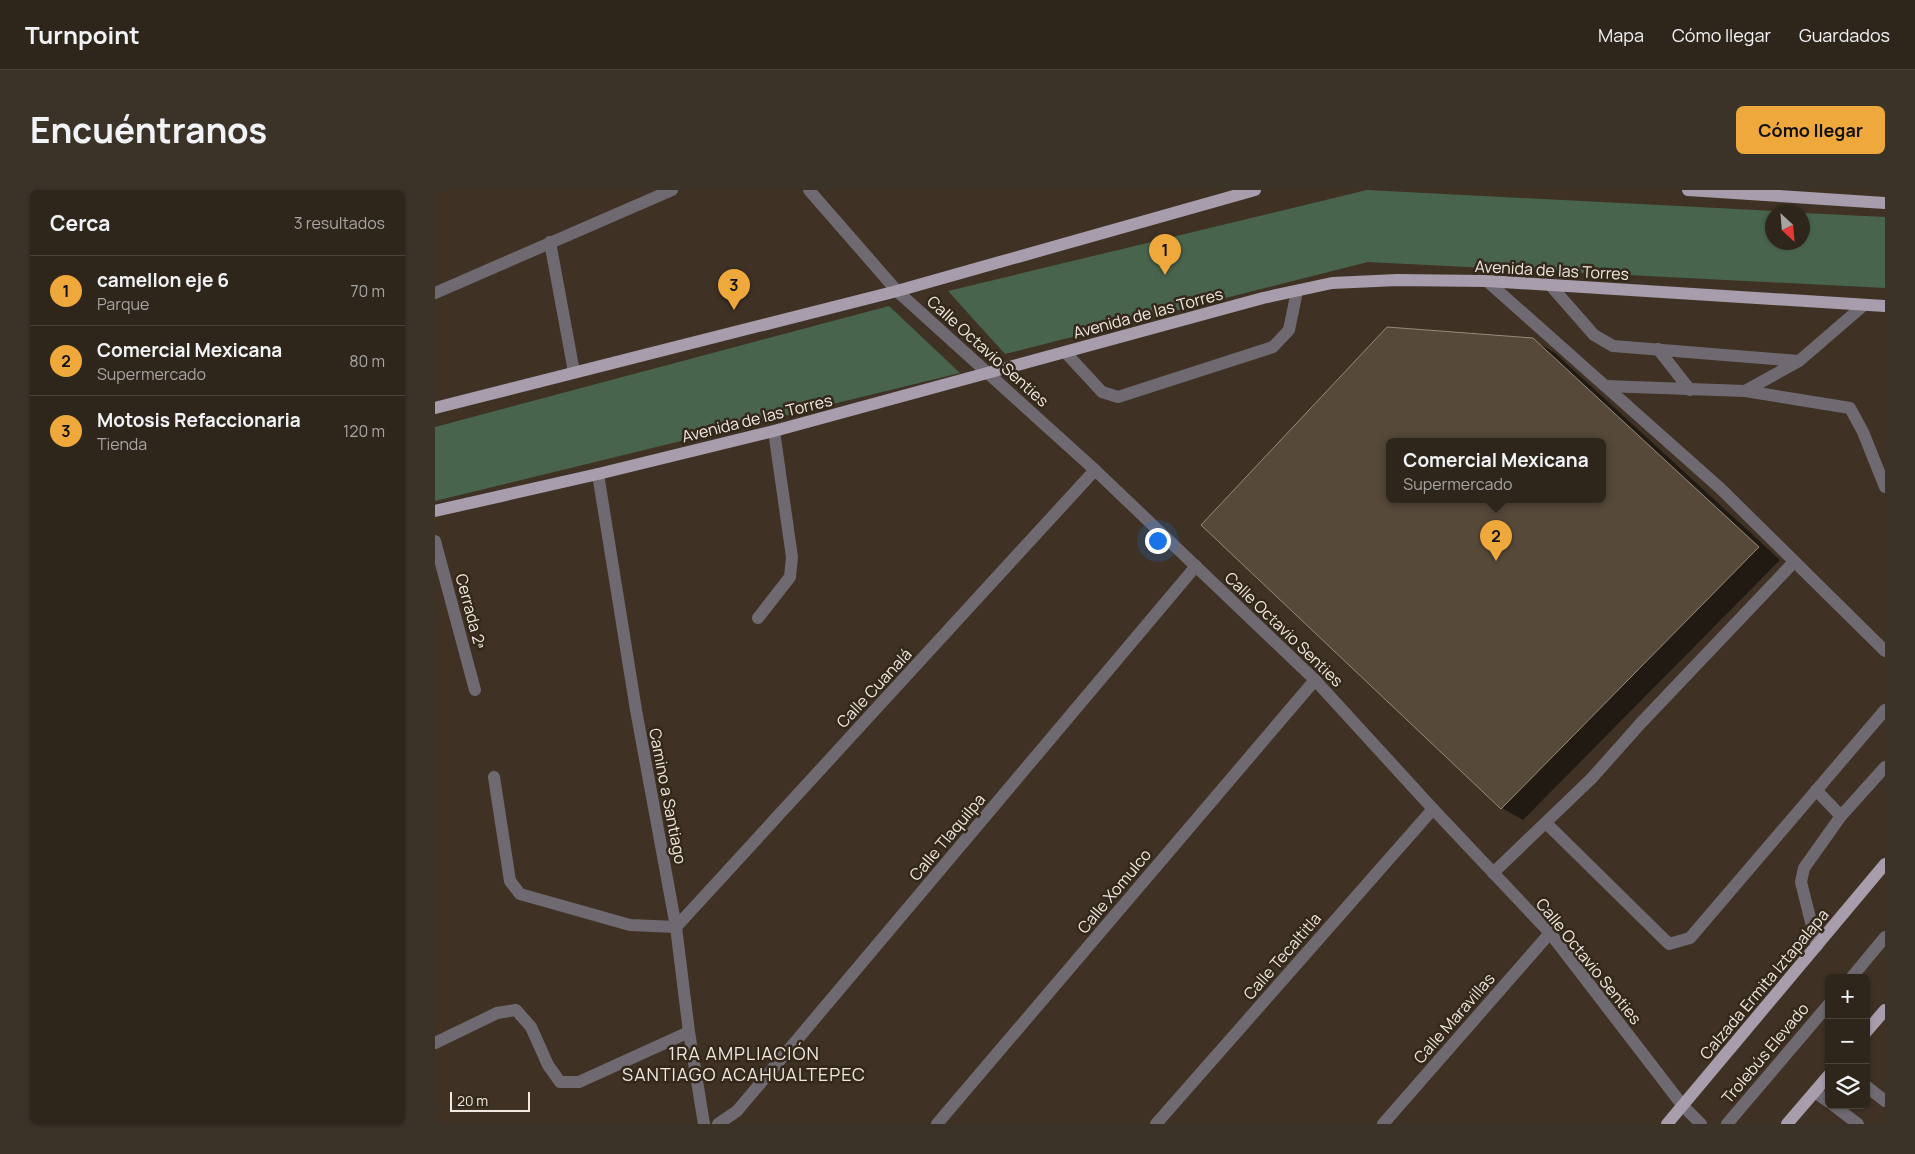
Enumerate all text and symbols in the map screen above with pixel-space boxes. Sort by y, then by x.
text: Turnpoint [25,18,140,51]
text: Mapa [1598,23,1644,47]
text: Cómo llegar [1672,23,1771,47]
text: Guardados [1799,23,1890,47]
text: Encuéntranos [30,106,267,154]
button: Cómo llegar [1736,106,1885,154]
north arrow [1765,205,1810,250]
text: Cerca [50,209,110,237]
text: 3 resultados [294,212,385,234]
pin: 1 [1149,234,1181,275]
street label: Avenida de las Torres [1474,255,1630,285]
text: camellon eje 6 [97,267,229,293]
pin: 3 [718,269,750,310]
text: 1 [62,280,70,302]
text: 70 m [350,280,385,302]
street label: Avenida de las Torres [1071,282,1225,344]
street label: Calle Octavio Senties [922,290,1054,412]
text: Parque [97,293,149,315]
text: Comercial Mexicana [97,337,282,363]
text: 2 [61,350,71,372]
text: 80 m [349,350,385,372]
text: Supermercado [97,363,206,385]
street label: Avenida de las Torres [679,389,835,447]
text: Motosis Refaccionaria [97,407,301,433]
text: 3 [61,420,71,442]
text: 120 m [343,420,385,442]
text: Tienda [97,433,147,455]
popup [1386,438,1606,503]
text: Comercial Mexicana [1403,447,1589,473]
text: Supermercado [1403,473,1512,495]
pin: 2 [1480,520,1512,561]
your location [1145,528,1171,554]
street label: Calle Octavio Senties [1220,567,1348,691]
street label: Cerrada 2ª [450,571,492,651]
street label: Calle Cuanalá [831,643,917,733]
street label: Camino a Santiago [644,726,692,866]
street label: Calle Tlaquilpa [904,789,990,885]
street label: Calle Xomulco [1072,844,1156,938]
street label: Calle Octavio Senties [1531,893,1647,1029]
street label: Calzada Ermita Iztapalapa [1694,904,1834,1064]
street label: Calle Tecaltitla [1238,908,1326,1004]
street label: Calle Maravillas [1409,968,1499,1068]
map controls [1825,974,1870,1109]
button: + [1825,974,1870,1019]
street label: Trolebús Elevado [1716,998,1814,1108]
button: − [1825,1019,1870,1064]
district label: 1RA AMPLIACIÓN SANTIAGO ACAHUALTEPEC [622,1041,866,1086]
button: layers [1825,1064,1870,1109]
scale bar [450,1089,530,1112]
text: 20 m [457,1091,488,1110]

